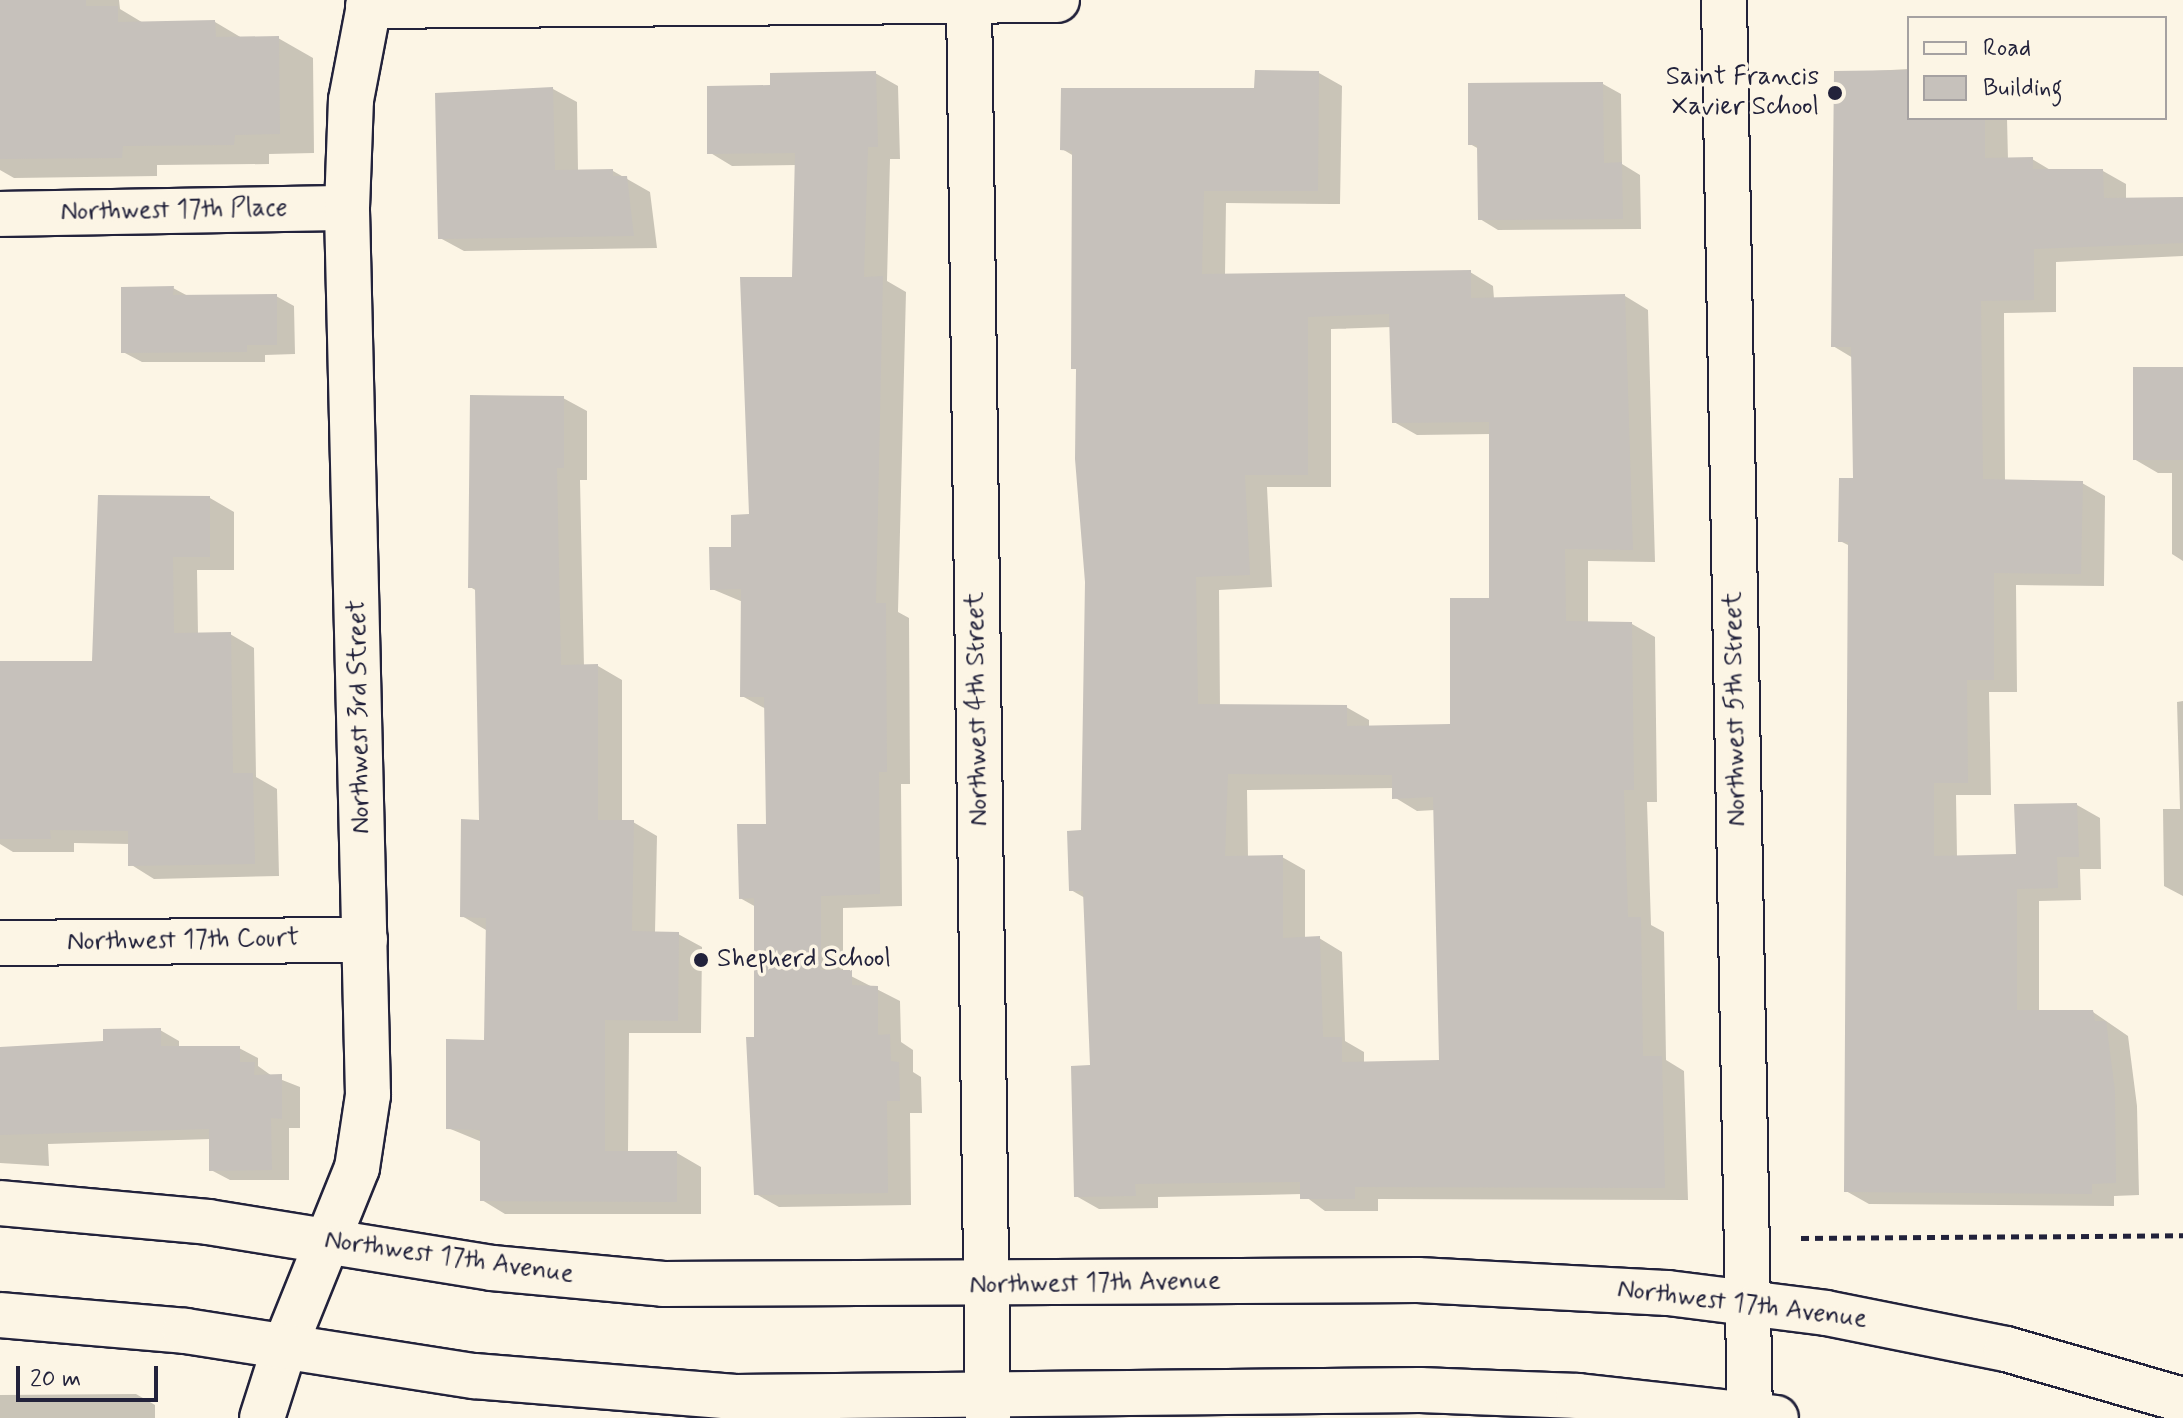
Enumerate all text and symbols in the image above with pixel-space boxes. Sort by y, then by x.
legend [1907,16,2167,120]
text: Road [1983,33,2031,64]
place label: Saint Francis Xavier School [1666,62,1819,124]
text: Building [1983,73,2063,104]
marker: Saint Francis Xavier School [1826,84,1844,102]
street label: Northwest 17th Place [60,193,288,229]
street label: Northwest 4th Street [960,591,996,827]
street label: Northwest 5th Street [1718,591,1754,827]
street label: Northwest 3rd Street [342,600,378,834]
street label: Northwest 17th Court [67,923,299,959]
place label: Shepherd School [717,944,891,976]
marker: Shepherd School [692,951,710,969]
street label: Northwest 17th Avenue [322,1225,576,1291]
street label: Northwest 17th Avenue [969,1266,1221,1302]
street label: Northwest 17th Avenue [1615,1274,1869,1336]
scale bar [20,1350,162,1400]
text: 20 m [30,1364,81,1395]

